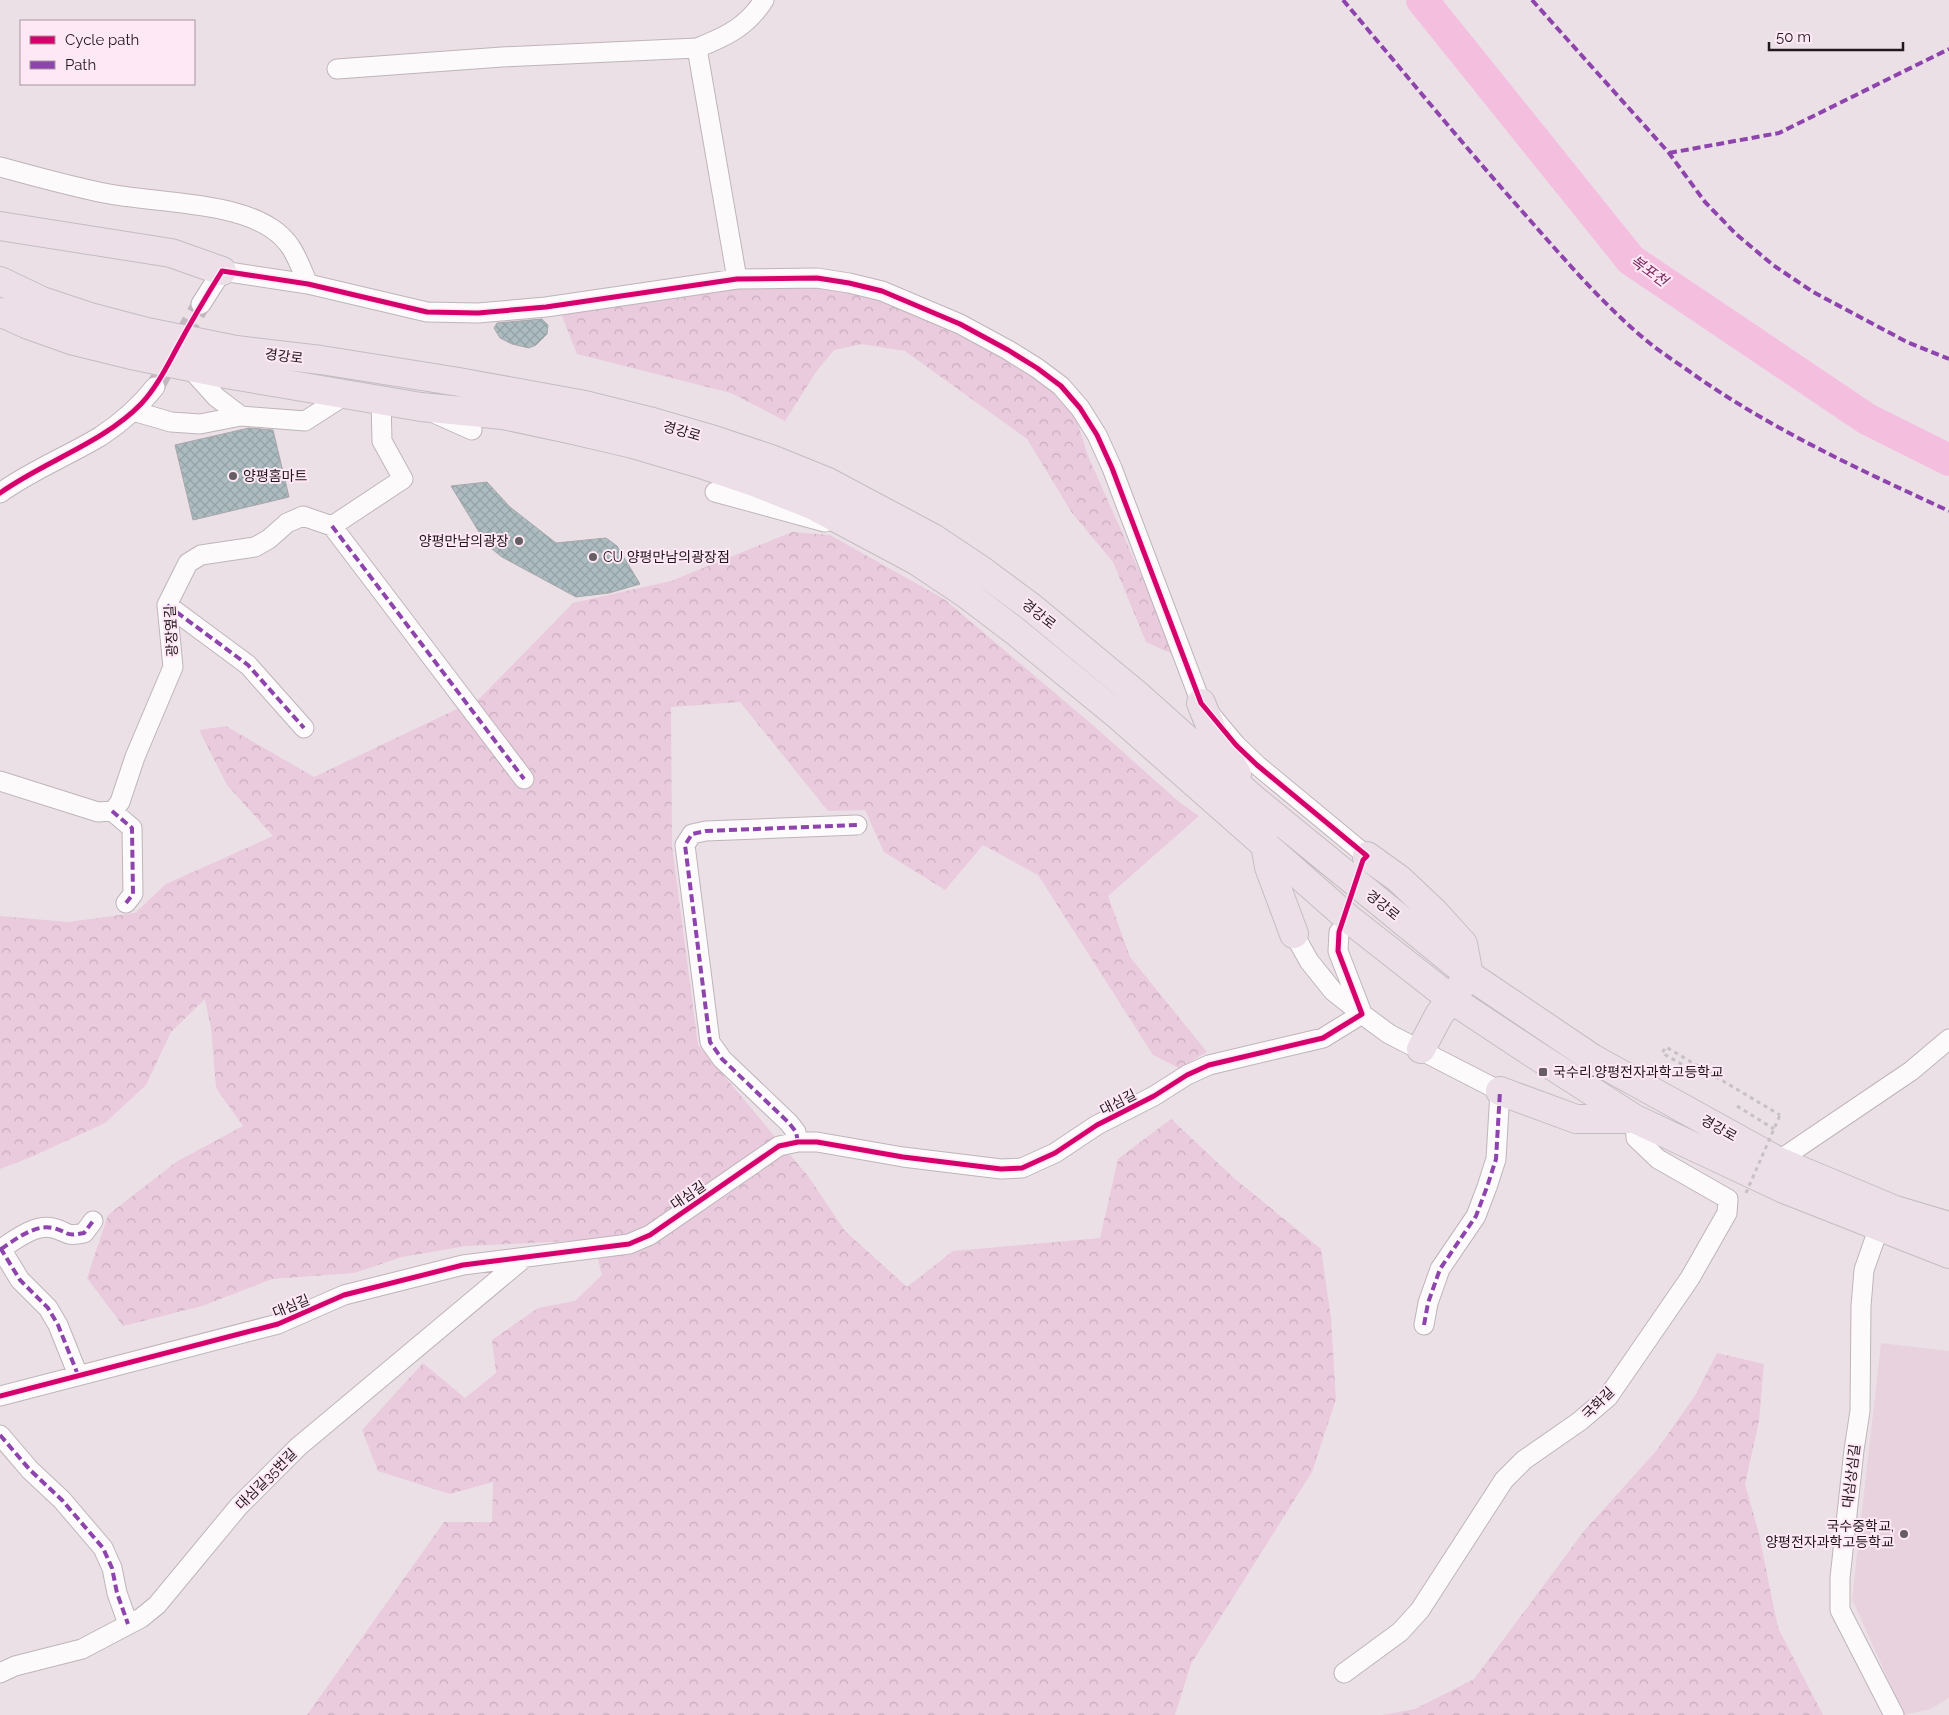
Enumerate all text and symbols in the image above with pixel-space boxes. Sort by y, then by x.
legend [20,20,195,85]
scale bar [1769,20,1903,52]
text: 50 m [1776,28,1811,46]
text: Cycle path [65,31,139,49]
text: Path [65,56,96,74]
water label: 복포천 [1627,252,1673,292]
street label: 경강로 [264,346,304,366]
street label: 경강로 [661,418,703,444]
place label: 양평홈마트 [243,468,308,484]
marker: 양평홈마트 [227,470,239,482]
place label: 양평만남의광장 [419,533,509,549]
marker: 양평만남의광장 [513,535,525,547]
place label: CU 양평만남의광장점 [603,549,730,565]
marker: CU 양평만남의광장점 [587,551,599,563]
street label: 경강로 [1019,596,1059,632]
street label: 광장옆길 [162,605,180,657]
street label: 경강로 [1363,887,1403,923]
place label: 국수리.양평전자과학고등학교 [1553,1064,1723,1080]
marker: 국수리.양평전자과학고등학교 [1537,1066,1549,1078]
street label: 대심길 [1097,1086,1139,1118]
street label: 경강로 [1698,1112,1740,1144]
street label: 대심길 [668,1178,708,1212]
street label: 대심길 [270,1291,312,1321]
street label: 국화길 [1579,1384,1617,1422]
street label: 대심상심길 [1839,1443,1863,1509]
street label: 대심길35번길 [232,1445,300,1513]
place label: 국수중학교, 양평전자과학고등학교 [1765,1518,1894,1550]
marker: 국수중학교, 양평전자과학고등학교 [1898,1528,1910,1540]

